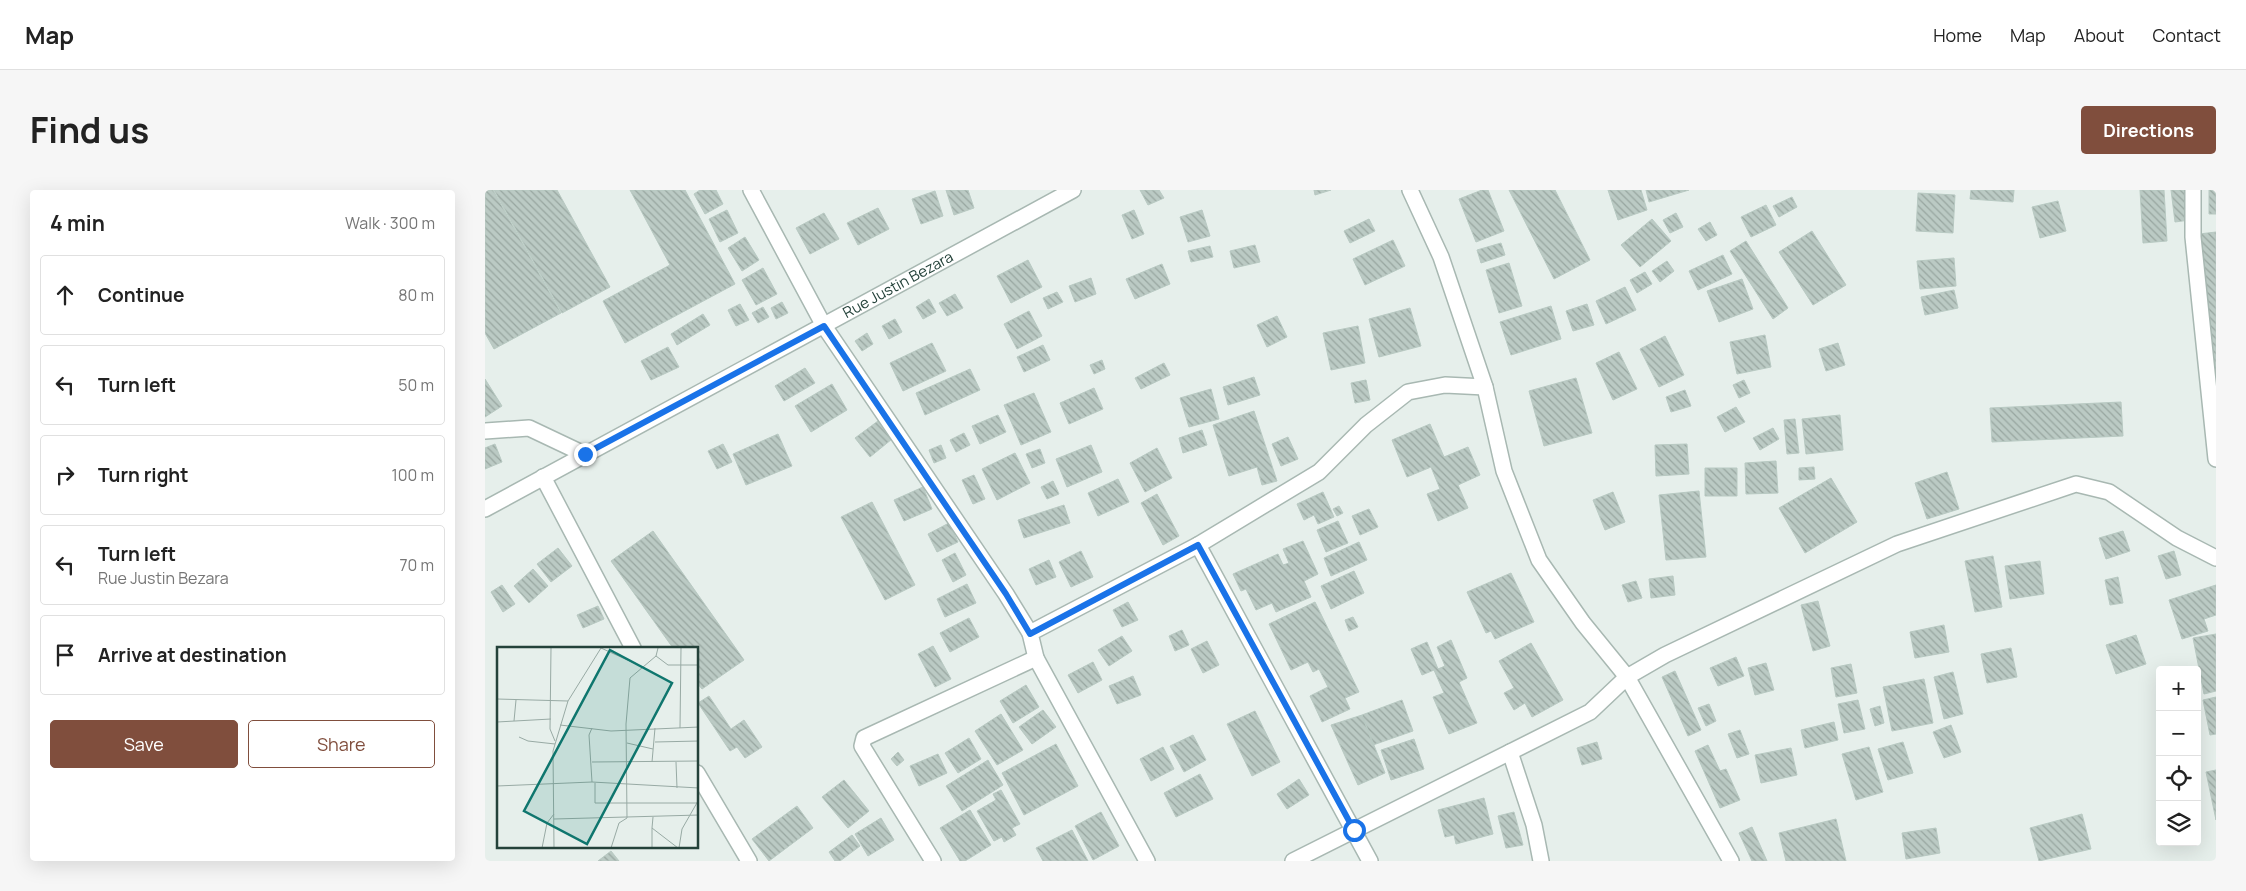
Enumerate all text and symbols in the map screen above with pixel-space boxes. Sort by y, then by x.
text: Map [25,18,74,51]
text: Home [1933,23,1982,47]
text: Map [2010,23,2046,47]
text: About [2074,23,2124,47]
text: Contact [2152,23,2221,47]
text: Find us [30,106,149,154]
button: Directions [2081,106,2216,154]
text: 4 min [50,209,105,237]
text: Walk · 300 m [345,212,435,234]
street label: Rue Justin Bezara [839,246,957,323]
icon: ahead [51,281,79,309]
text: Continue [98,282,184,308]
text: 80 m [398,284,434,306]
icon: left [51,371,79,399]
text: Turn left [98,372,176,398]
text: 50 m [398,374,434,396]
route end [574,443,597,466]
icon: right [51,461,79,489]
text: Turn right [98,462,188,488]
text: 100 m [391,464,434,486]
text: Turn left [98,541,176,567]
icon: left [51,551,79,579]
text: 70 m [399,554,434,576]
text: Rue Justin Bezara [98,567,229,589]
icon: arrive [51,641,79,669]
text: Arrive at destination [98,642,287,668]
inset map [497,647,699,848]
map controls [2156,666,2201,846]
button: + [2156,666,2201,711]
button: − [2156,711,2201,756]
button: Save [50,720,238,768]
button: Share [248,720,435,768]
button: locate [2156,756,2201,801]
button: layers [2156,801,2201,846]
route start [1343,819,1366,842]

